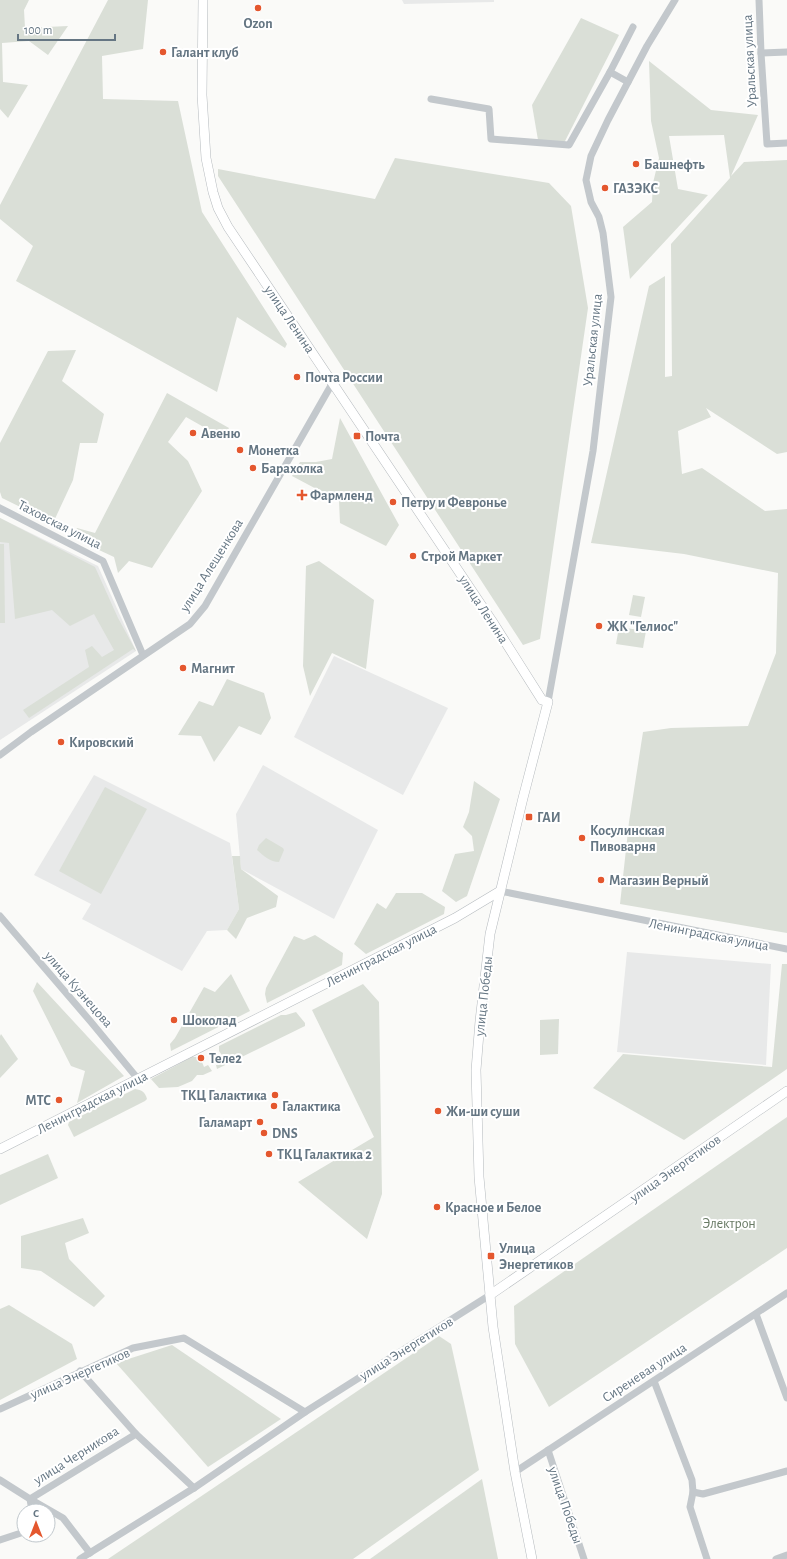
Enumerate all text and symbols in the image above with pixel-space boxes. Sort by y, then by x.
marker: Ozon [253,3,263,13]
street label: Уральская улица [741,14,759,108]
scale bar [18,16,115,42]
place label: Ozon [243,17,273,31]
text: 100 m [24,24,52,36]
place label: Галант клуб [171,46,239,60]
marker: Галант клуб [158,47,168,57]
place label: Башнефть [644,158,705,172]
marker: Башнефть [631,159,641,169]
place label: ГАЗЭКС [613,182,659,196]
marker: ГАЗЭКС [600,183,610,193]
street label: улица Ленина [261,282,317,357]
street label: Уральская улица [581,292,605,387]
place label: Почта России [305,371,383,385]
marker: Почта России [292,372,302,382]
place label: Авеню [201,427,240,441]
marker: Авеню [188,428,198,438]
place label: Почта [365,430,400,444]
marker: Почта [352,431,362,441]
place label: Монетка [248,444,300,458]
marker: Монетка [235,445,245,455]
place label: Барахолка [261,462,324,476]
marker: Барахолка [248,463,258,473]
place label: Фармленд [310,489,373,503]
marker: Фармленд [297,490,307,500]
place label: Петру и Февронье [401,496,507,510]
marker: Петру и Февронье [388,497,398,507]
street label: Таховская улица [16,498,104,552]
street label: улица Алещенкова [177,516,246,615]
place label: Строй Маркет [421,550,502,564]
marker: Строй Маркет [408,551,418,561]
street label: улица Ленина [455,572,511,647]
place label: ЖК "Гелиос" [607,620,678,634]
marker: ЖК "Гелиос" [594,621,604,631]
place label: Магнит [191,662,235,676]
marker: Магнит [178,663,188,673]
place label: Кировский [69,736,134,750]
marker: Кировский [56,737,66,747]
place label: ГАИ [537,811,561,825]
marker: ГАИ [524,812,534,822]
place label: Косулинская Пивоварня [590,824,665,854]
marker: Косулинская Пивоварня [577,833,587,843]
place label: Магазин Верный [609,874,709,888]
marker: Магазин Верный [596,875,606,885]
street label: Ленинградская улица [648,916,771,954]
street label: Ленинградская улица [324,922,439,990]
street label: улица Кузнецова [41,948,115,1031]
street label: улица Победы [473,955,495,1038]
place label: Шоколад [182,1014,237,1028]
marker: Шоколад [169,1015,179,1025]
place label: Теле2 [209,1052,242,1066]
marker: Теле2 [196,1053,206,1063]
street label: Ленинградская улица [35,1069,150,1137]
place label: ТКЦ Галактика [181,1089,267,1103]
marker: ТКЦ Галактика [270,1090,280,1100]
place label: МТС [25,1094,51,1108]
marker: МТС [54,1095,64,1105]
place label: Галактика [282,1100,341,1114]
marker: Галактика [269,1101,279,1111]
place label: Жи-ши суши [446,1105,520,1119]
marker: Жи-ши суши [433,1106,443,1116]
place label: Галамарт [198,1116,253,1130]
marker: Галамарт [255,1117,265,1127]
place label: DNS [272,1127,298,1141]
marker: DNS [259,1128,269,1138]
street label: улица Энергетиков [627,1132,724,1206]
place label: ТКЦ Галактика 2 [277,1148,372,1162]
marker: ТКЦ Галактика 2 [264,1149,274,1159]
place label: Красное и Белое [445,1201,542,1215]
marker: Красное и Белое [432,1202,442,1212]
park label: Электрон [702,1217,756,1231]
place label: Улица Энергетиков [499,1242,574,1272]
marker: Улица Энергетиков [486,1251,496,1261]
street label: улица Энергетиков [356,1314,456,1384]
street label: Сиреневая улица [600,1340,690,1405]
street label: улица Энергетиков [28,1346,132,1403]
street label: улица Черникова [31,1424,122,1488]
street label: улица Победы [545,1464,585,1546]
north arrow [16,1503,56,1543]
text: С [33,1508,39,1519]

